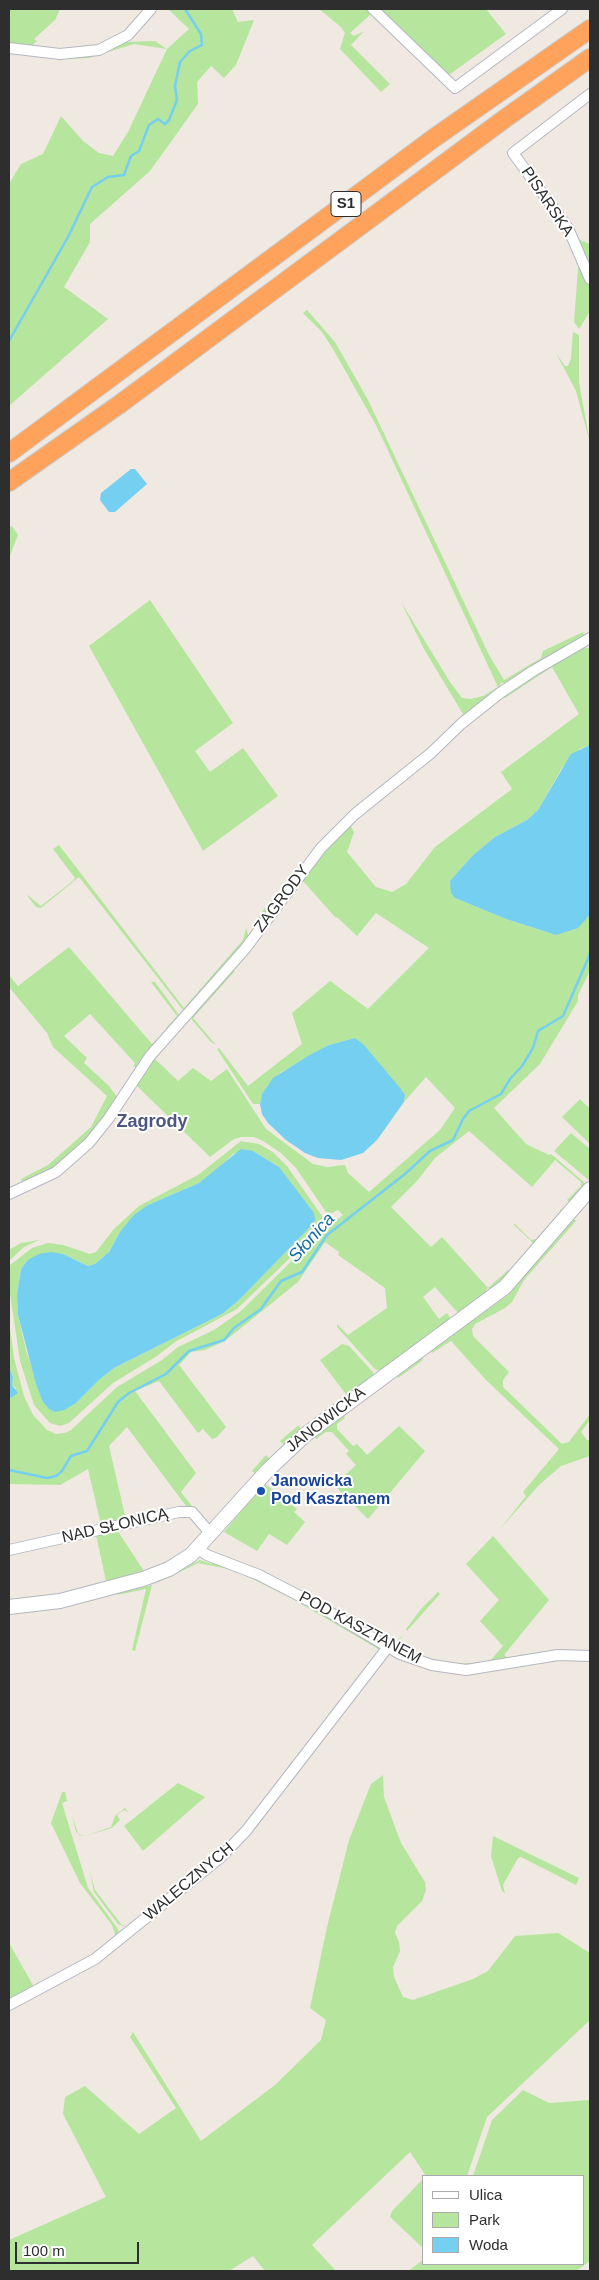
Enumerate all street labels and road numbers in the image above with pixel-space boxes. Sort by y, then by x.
street label: PISARSKA [517,163,577,241]
road number: S1 [331,192,361,216]
street label: ZAGRODY [251,862,313,936]
street label: JANOWICKA [283,1383,369,1457]
street label: NAD SŁONICĄ [60,1504,170,1548]
street label: POD KASZTANEM [296,1588,424,1668]
street label: WALECZNYCH [140,1839,238,1925]

